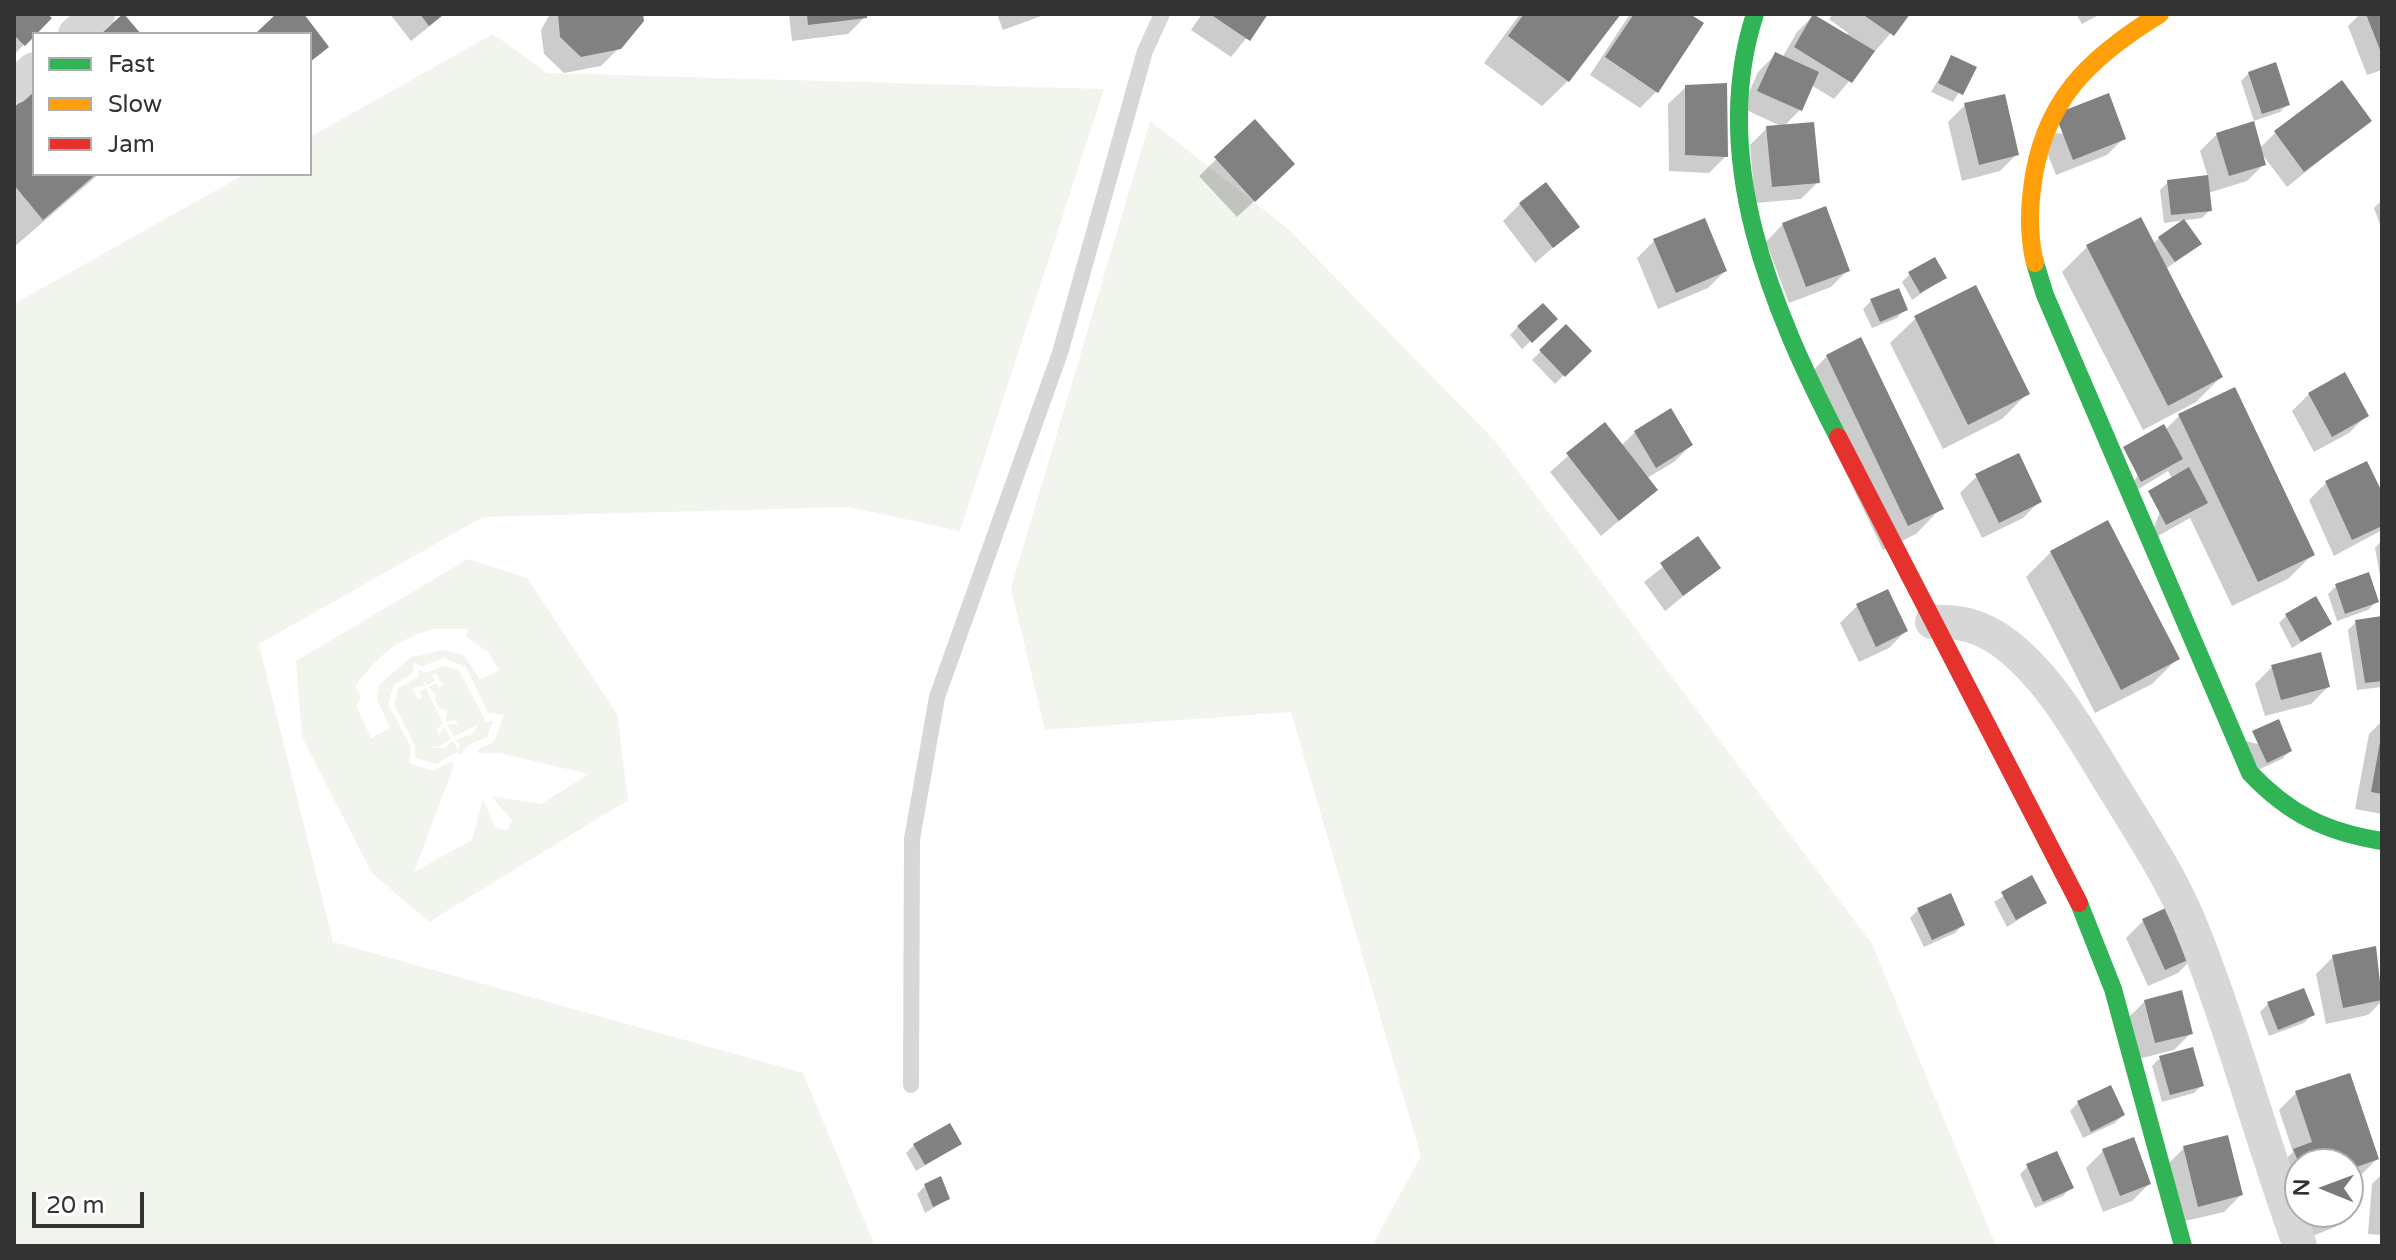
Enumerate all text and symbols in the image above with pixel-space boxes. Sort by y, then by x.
legend [32,32,312,176]
text: Fast [108,50,155,79]
text: Slow [108,90,162,119]
text: Jam [108,130,155,159]
north arrow [2284,1148,2364,1228]
scale bar [36,1176,148,1226]
text: N [2289,1179,2315,1197]
text: 20 m [46,1191,104,1220]

